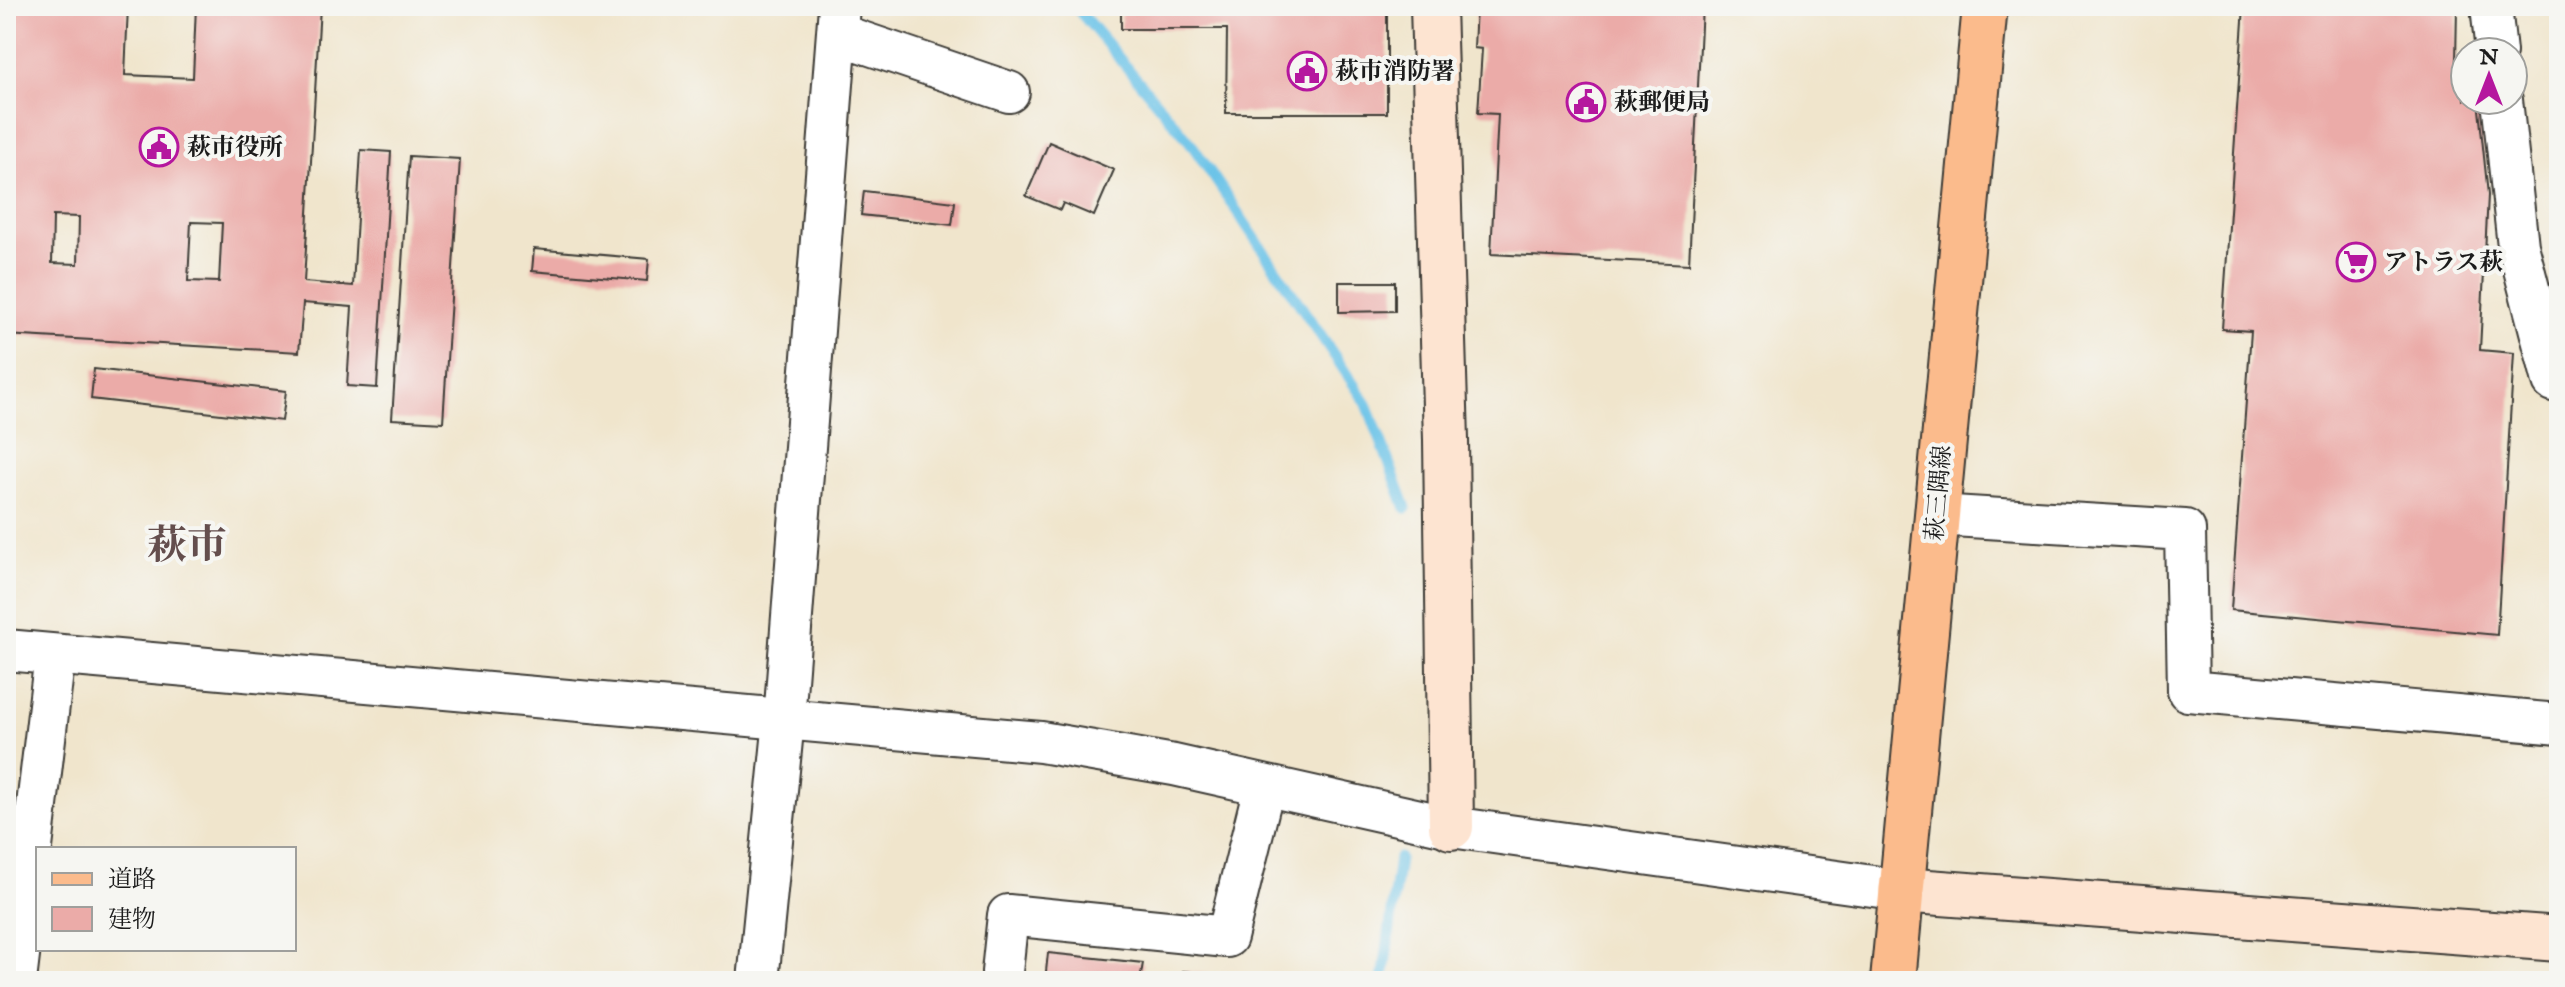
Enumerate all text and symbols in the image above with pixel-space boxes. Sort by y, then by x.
north arrow [2449,36,2529,116]
text: N [2478,44,2499,72]
public building icon: 萩市消防署 [1286,50,1328,92]
place label: 萩市消防署 [1335,57,1455,88]
public building icon: 萩郵便局 [1565,81,1607,123]
place label: 萩郵便局 [1614,88,1710,119]
public building icon: 萩市役所 [138,126,180,168]
place label: 萩市役所 [187,133,283,164]
supermarket icon: アトラス萩 [2335,241,2377,283]
place label: アトラス萩 [2384,248,2503,279]
street label: 萩三隅線 [1920,444,1959,542]
district label: 萩市 [147,522,227,573]
legend [36,847,296,951]
text: 道路 [108,865,156,896]
text: 建物 [108,905,156,936]

